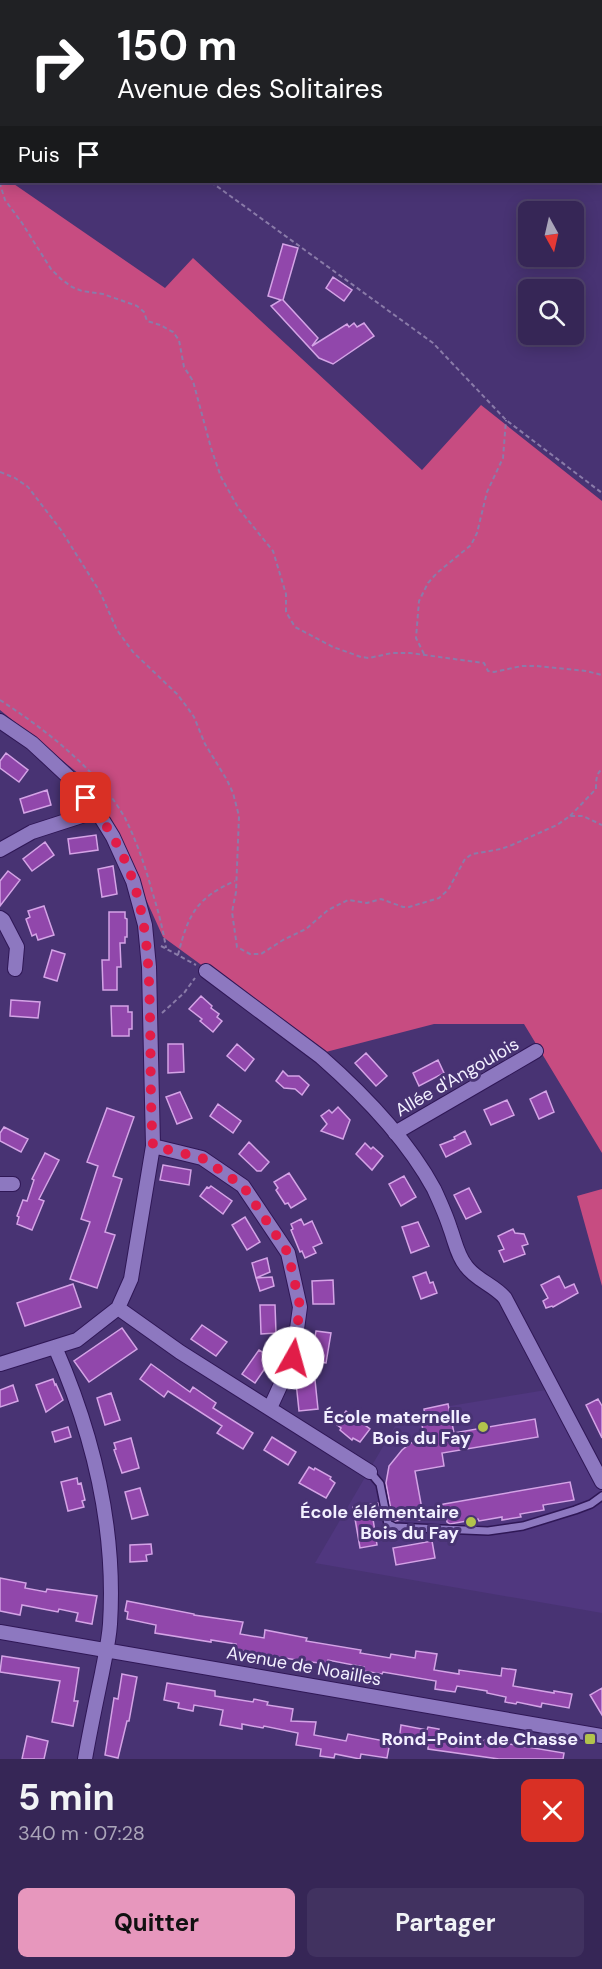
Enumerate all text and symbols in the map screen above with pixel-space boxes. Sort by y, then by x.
text: 150 m [117,18,237,73]
icon: right [18,24,96,102]
text: Avenue des Solitaires [117,71,383,106]
icon: arrive [72,138,105,171]
text: Puis [18,140,60,169]
north arrow [518,201,584,267]
map controls [518,201,584,345]
button: search [518,279,584,345]
pin [60,772,111,823]
icon: arrive [69,781,102,814]
street label: Allée d'Angoulois [391,1032,523,1122]
position arrow [261,1326,325,1390]
place label: École maternelle Bois du Fay [323,1405,471,1450]
marker: École maternelle Bois du Fay [476,1420,490,1434]
place label: École élémentaire Bois du Fay [300,1500,459,1545]
marker: École élémentaire Bois du Fay [464,1515,478,1529]
street label: Avenue de Noailles [225,1641,383,1691]
place label: Rond-Point de Chasse [381,1727,578,1751]
marker: Rond-Point de Chasse [583,1732,597,1746]
text: 5 min [18,1774,115,1821]
button: close [521,1779,584,1842]
text: 340 m · 07:28 [18,1820,145,1846]
button: Quitter [18,1888,295,1957]
button: Partager [307,1888,584,1957]

